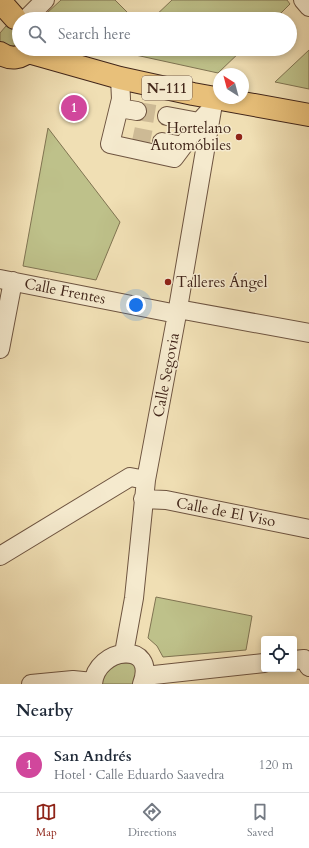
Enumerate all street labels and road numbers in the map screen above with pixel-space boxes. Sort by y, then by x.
road number: N-111 [142,76,192,100]
street label: Calle Frentes [23,273,107,309]
street label: Calle Segovia [148,331,184,419]
street label: Calle de El Viso [175,493,277,531]

